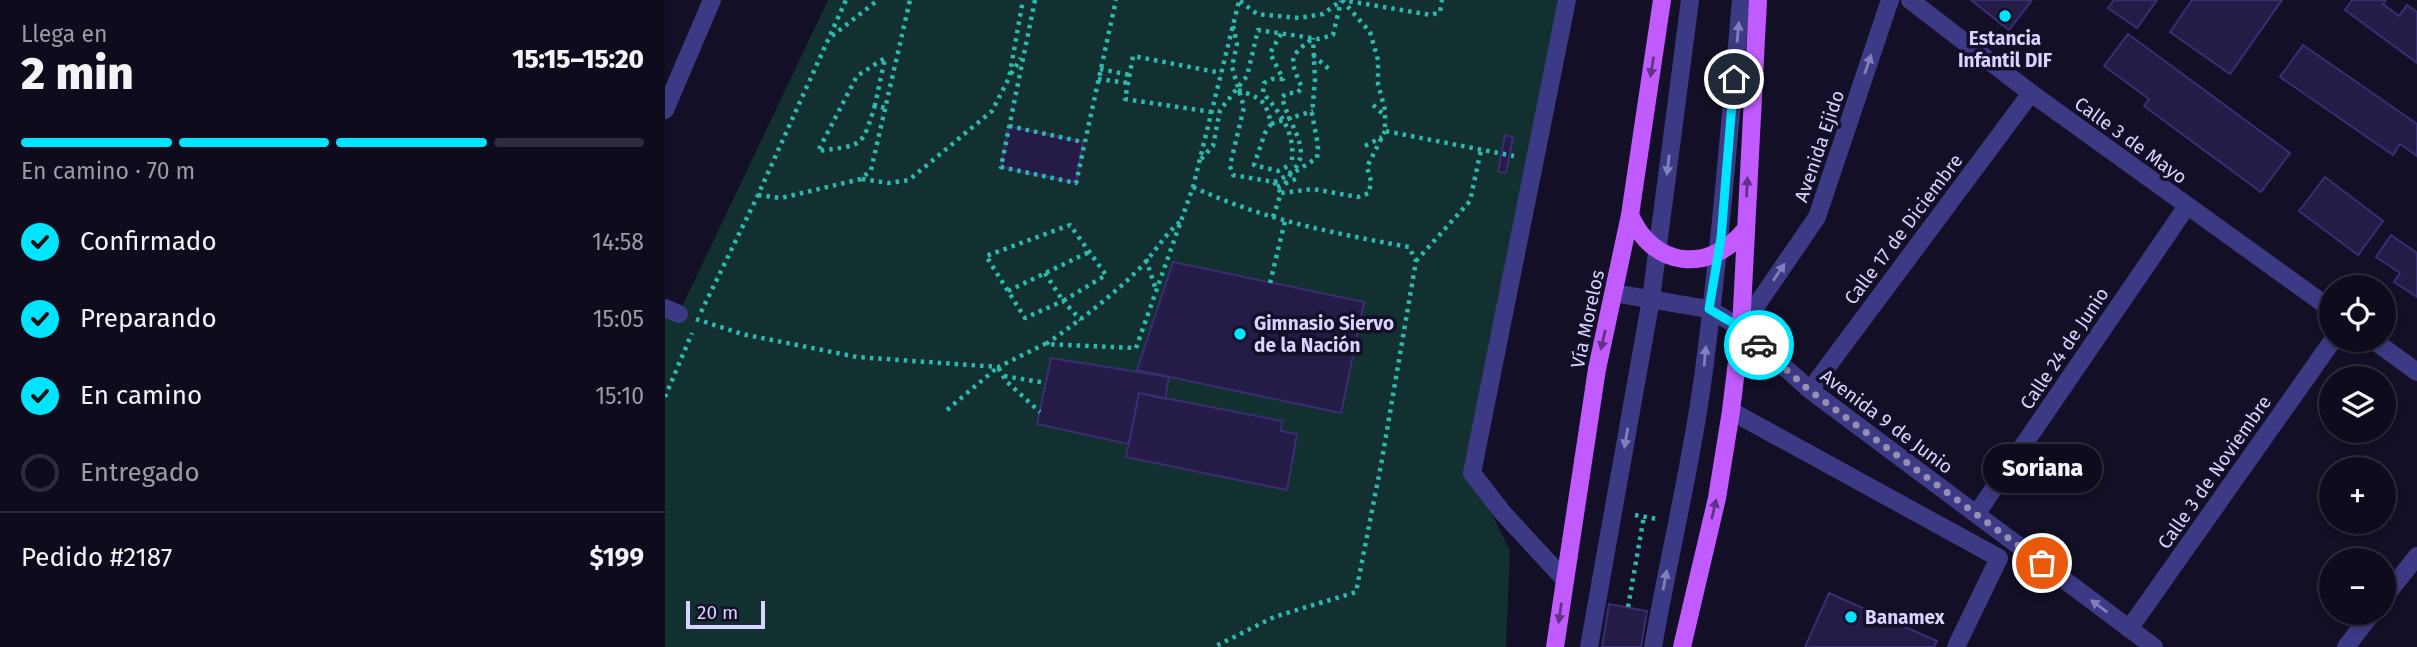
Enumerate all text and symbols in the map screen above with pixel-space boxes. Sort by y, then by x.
marker: Estancia Infantil DIF [1997,8,2013,24]
text: Llega en [21,20,107,48]
one-way arrow [1733,21,1744,43]
place label: Estancia Infantil DIF [1958,27,2053,72]
text: 15:15–15:20 [512,44,644,75]
text: 2 min [21,46,134,101]
pin [1704,49,1764,109]
one-way arrow [1863,54,1874,75]
one-way arrow [1646,57,1657,79]
icon: home [1715,60,1753,98]
street label: Avenida Ejido [1790,87,1849,205]
street label: Calle 3 de Mayo [2070,92,2191,189]
street label: Calle 17 de Diciembre [1839,149,1968,309]
one-way arrow [1663,154,1674,176]
text: En camino · 70 m [21,157,195,185]
one-way arrow [1742,176,1753,198]
icon: check [21,223,59,261]
text: Confirmado [80,226,217,257]
text: 14:58 [592,228,644,256]
one-way arrow [1772,263,1786,281]
street label: Vía Morelos [1566,268,1609,370]
map controls [2319,275,2396,625]
button: locate [2319,275,2396,352]
street label: Calle 24 de Junio [2015,283,2114,414]
icon: check [21,300,59,338]
text: Preparando [80,303,217,334]
text: 15:05 [593,305,644,333]
courier [1724,310,1794,380]
place label: Gimnasio Siervo de la Nación [1254,312,1394,357]
marker: Gimnasio Siervo de la Nación [1232,326,1248,342]
icon: car [1740,326,1778,364]
one-way arrow [1598,329,1609,351]
one-way arrow [1700,345,1711,367]
street label: Avenida 9 de Junio [1816,364,1957,479]
button: layers [2319,366,2396,443]
icon: check [21,377,59,415]
text: En camino [80,380,202,411]
text: 15:10 [595,382,644,410]
street label: Calle 3 de Noviembre [2153,391,2276,553]
one-way arrow [1620,427,1631,449]
callout: Soriana [1983,444,2101,493]
text: Soriana [2002,454,2083,482]
text: Entregado [80,457,200,488]
button: + [2319,457,2396,534]
one-way arrow [1709,498,1720,520]
pin [2012,533,2072,593]
text: Pedido #2187 [21,542,172,573]
text: $199 [589,542,644,573]
icon: bag [2023,544,2061,582]
button: − [2319,548,2396,625]
one-way arrow [1660,569,1671,591]
scale bar [686,598,765,630]
one-way arrow [2090,600,2108,614]
text: 20 m [697,601,738,624]
one-way arrow [1554,602,1565,624]
place label: Banamex [1865,606,1945,629]
marker: Banamex [1843,609,1859,625]

